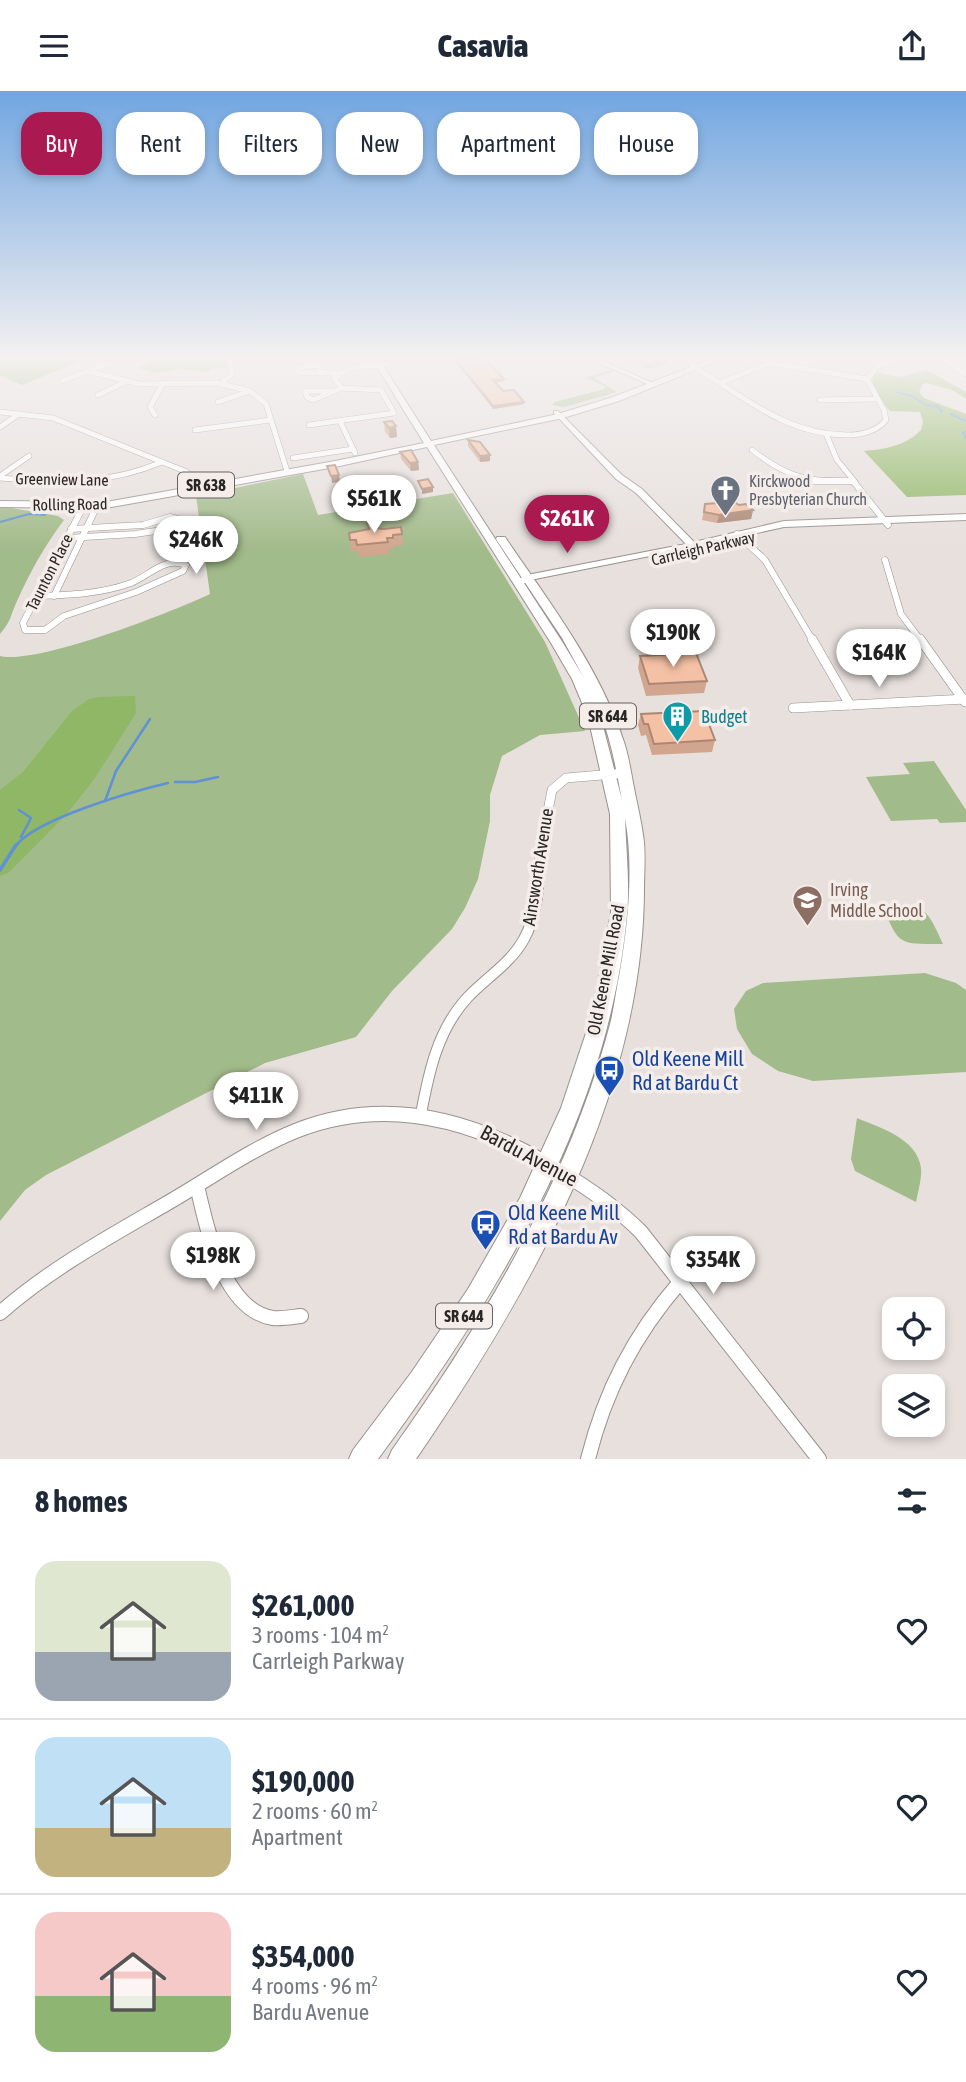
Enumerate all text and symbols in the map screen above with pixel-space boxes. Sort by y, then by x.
icon: menu [35,27,73,65]
text: Casavia [438,27,528,64]
icon: share [893,27,931,65]
chip: Buy [21,112,102,175]
chip: Rent [116,112,205,175]
chip: Filters [219,112,322,175]
chip: New [336,112,423,175]
chip: Apartment [437,112,580,175]
chip: House [594,112,698,175]
street label: Greenview Lane [15,469,109,489]
place label: Kirckwood Presbyterian Church [749,472,867,509]
road number: SR 638 [178,473,234,497]
church icon: Kirckwood Presbyterian Church [709,473,743,517]
pin: $561K [325,475,423,535]
text: $561K [347,485,401,511]
street label: Rolling Road [32,494,108,515]
pin: $261K [518,496,616,555]
text: $261K [540,505,594,531]
pin: $246K [147,517,245,576]
text: $246K [169,526,223,552]
street label: Carrleigh Parkway [649,527,757,570]
street label: Taunton Place [22,531,76,613]
pin: $190K [624,609,722,669]
text: $190K [646,619,700,645]
pin: $164K [830,629,928,689]
text: $164K [852,639,906,665]
building icon: Budget [661,700,695,744]
road number: SR 644 [580,703,636,729]
place label: Budget [701,706,748,727]
street label: Ainsworth Avenue [518,807,557,927]
place label: Irving Middle School [830,879,923,921]
school or university icon: Irving Middle School [790,883,824,927]
street label: Old Keene Mill Road [583,903,628,1037]
place label: Old Keene Mill Rd at Bardu Ct [632,1046,744,1094]
bus stop icon: Old Keene Mill Rd at Bardu Ct [592,1054,626,1098]
pin: $411K [207,1073,305,1132]
text: $411K [229,1082,283,1108]
street label: Bardu Avenue [477,1119,582,1191]
place label: Old Keene Mill Rd at Bardu Av [508,1200,620,1248]
bus stop icon: Old Keene Mill Rd at Bardu Av [468,1208,502,1252]
pin: $198K [164,1233,262,1292]
pin: $354K [664,1237,762,1296]
text: $198K [186,1242,240,1268]
text: $354K [686,1246,740,1272]
map controls [882,1297,945,1437]
button: locate [882,1297,945,1360]
road number: SR 644 [436,1303,492,1329]
button: layers [882,1374,945,1437]
icon: filters [893,1482,931,1520]
text: 8 homes [35,1484,128,1518]
text: $261,000 [252,1588,355,1622]
icon: home [91,1589,175,1673]
icon: heart [893,1612,931,1650]
text: 3 rooms · 104 m² [252,1622,389,1648]
text: Carrleigh Parkway [252,1648,405,1674]
text: $190,000 [252,1764,355,1798]
icon: home [91,1765,175,1849]
icon: heart [893,1788,931,1826]
text: 2 rooms · 60 m² [252,1798,378,1824]
text: Apartment [252,1824,343,1850]
text: $354,000 [252,1939,355,1973]
icon: home [91,1940,175,2024]
icon: heart [893,1963,931,2001]
text: 4 rooms · 96 m² [252,1973,378,1999]
text: Bardu Avenue [252,1999,369,2025]

